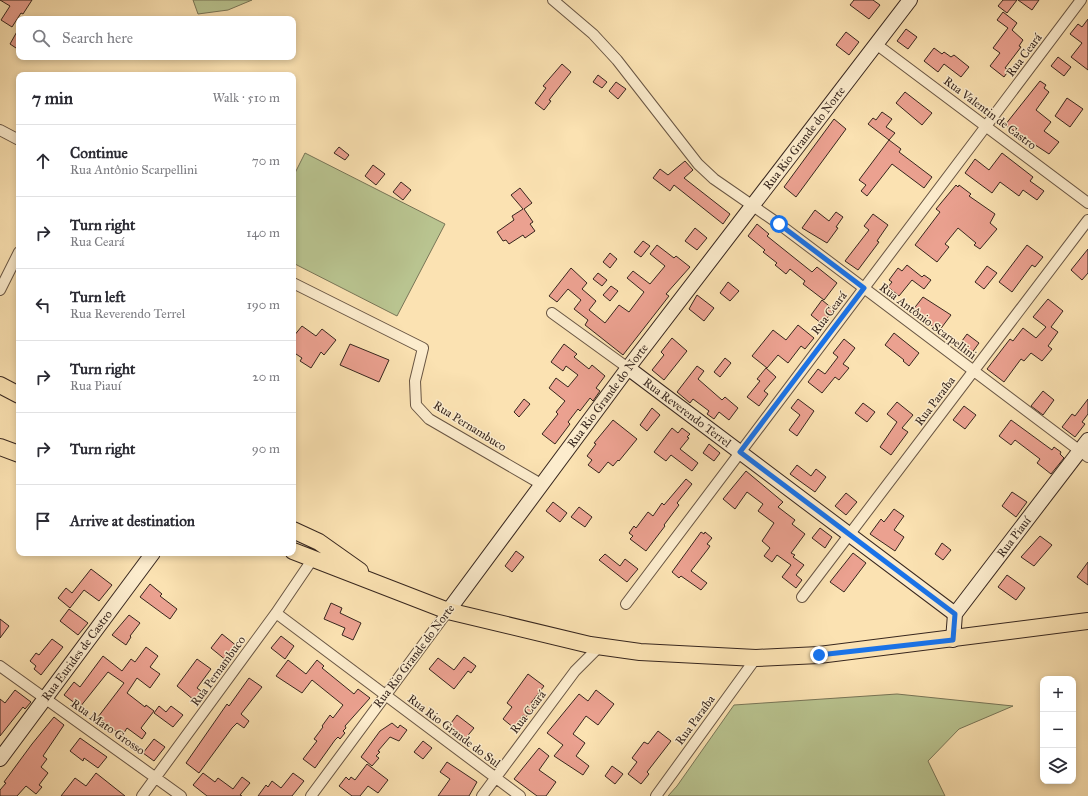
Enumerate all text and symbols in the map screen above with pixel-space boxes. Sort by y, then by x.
search box [16,16,296,60]
icon: search [30,27,52,49]
text: Search here [62,29,133,47]
street label: Rua Ceará [1003,30,1045,79]
street label: Rua Valentin de Castro [941,74,1039,152]
street label: Rua Rio Grande do Norte [760,84,848,192]
text: 7 min [32,88,73,109]
text: Walk · 510 m [212,90,280,106]
text: Continue [70,144,128,162]
icon: ahead [32,150,54,172]
text: 70 m [252,153,280,169]
text: Rua Antônio Scarpellini [70,162,198,178]
route start [770,215,788,233]
text: Turn right [70,216,135,234]
icon: right [32,222,54,244]
text: 140 m [246,225,280,241]
text: Rua Ceará [70,234,124,250]
street label: Rua Antônio Scarpellini [877,280,980,362]
text: Turn left [70,288,126,306]
street label: Rua Ceará [808,288,850,337]
icon: left [32,294,54,316]
text: 190 m [247,297,280,313]
text: Rua Reverendo Terrel [70,306,185,322]
street label: Rua Rio Grande do Norte [564,341,651,450]
text: Turn right [70,360,135,378]
icon: right [32,366,54,388]
text: 20 m [252,369,280,385]
street label: Rua Paraíba [912,373,959,428]
street label: Rua Reverendo Terrel [640,375,735,451]
text: Rua Piauí [70,378,121,394]
street label: Rua Pernambuco [431,398,509,454]
icon: right [32,438,54,460]
text: Turn right [70,440,135,458]
text: 90 m [252,441,280,457]
icon: arrive [32,510,54,532]
text: Arrive at destination [70,512,195,530]
street label: Rua Piauí [994,513,1034,560]
street label: Rua Rio Grande do Norte [371,602,457,710]
street label: Rua Eurides de Castro [39,607,115,703]
street label: Rua Pernambuco [188,633,248,709]
route end [810,646,828,664]
map controls [1040,676,1076,784]
button: + [1040,676,1076,712]
street label: Rua Ceará [507,687,549,736]
street label: Rua Rio Grande do Sul [405,692,504,771]
street label: Rua Paraíba [672,692,718,748]
street label: Rua Mato Grosso [68,696,148,758]
button: − [1040,712,1076,748]
button: layers [1040,748,1076,784]

